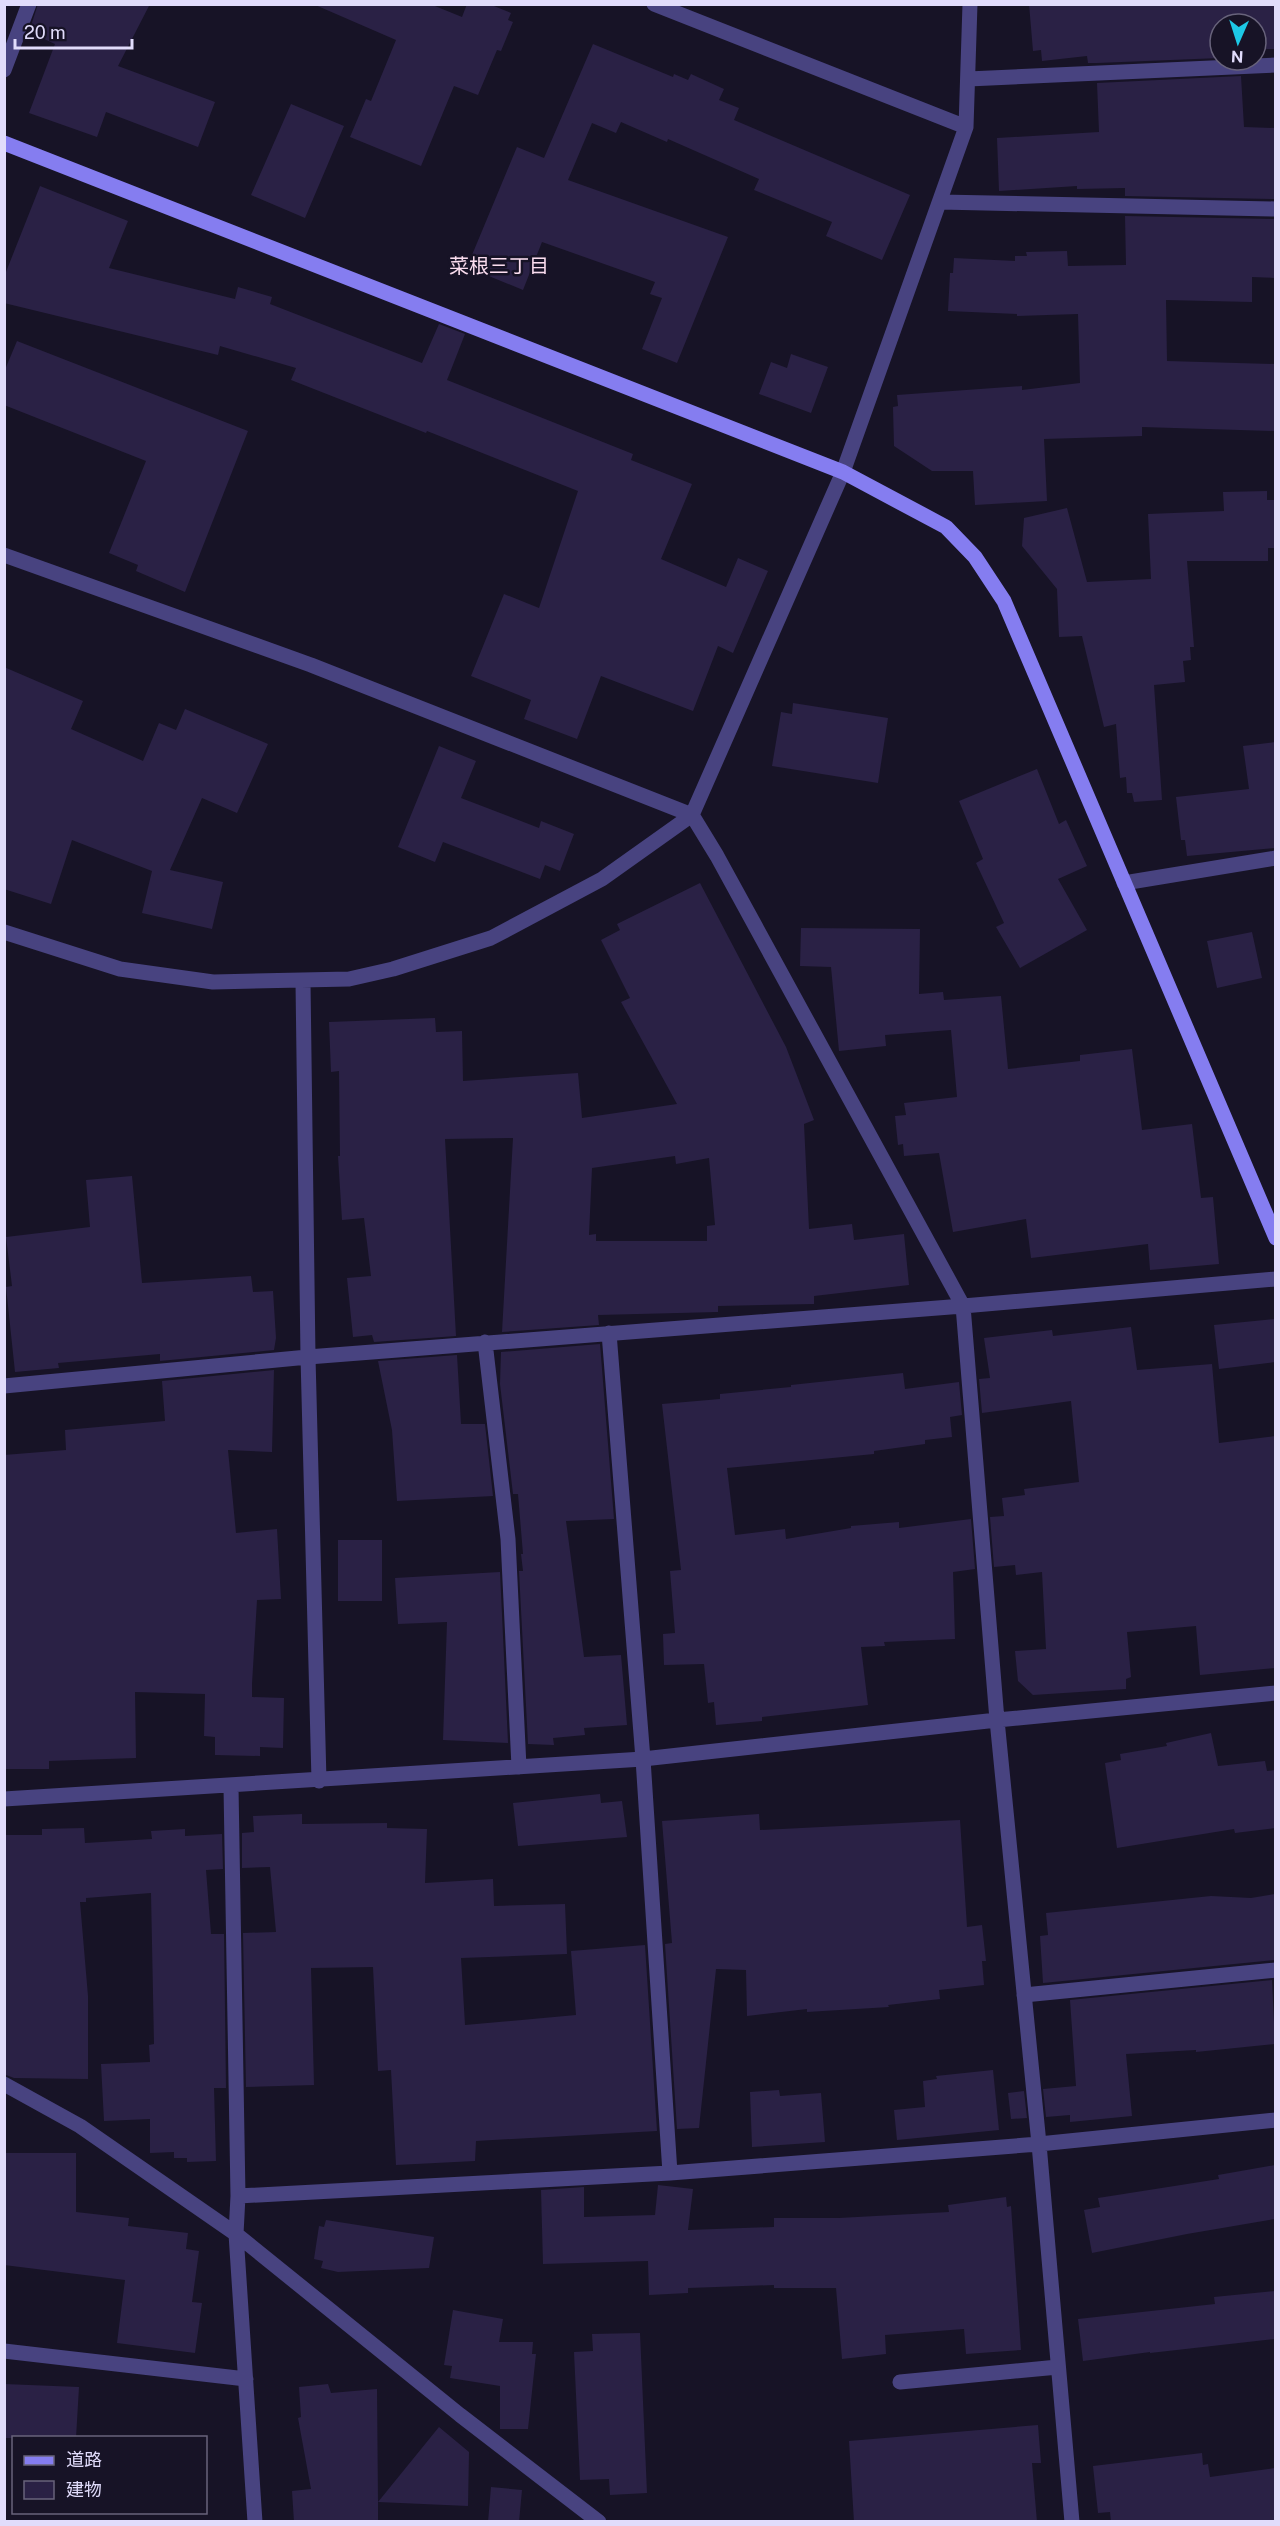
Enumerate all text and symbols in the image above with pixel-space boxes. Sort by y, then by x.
scale bar [15,12,132,50]
north arrow [1208,12,1268,72]
text: 20 m [24,22,66,43]
text: N [1230,47,1244,66]
district label: 菜根三丁目 [449,254,549,278]
legend [12,2436,207,2514]
text: 道路 [66,2449,102,2470]
text: 建物 [66,2479,102,2500]

